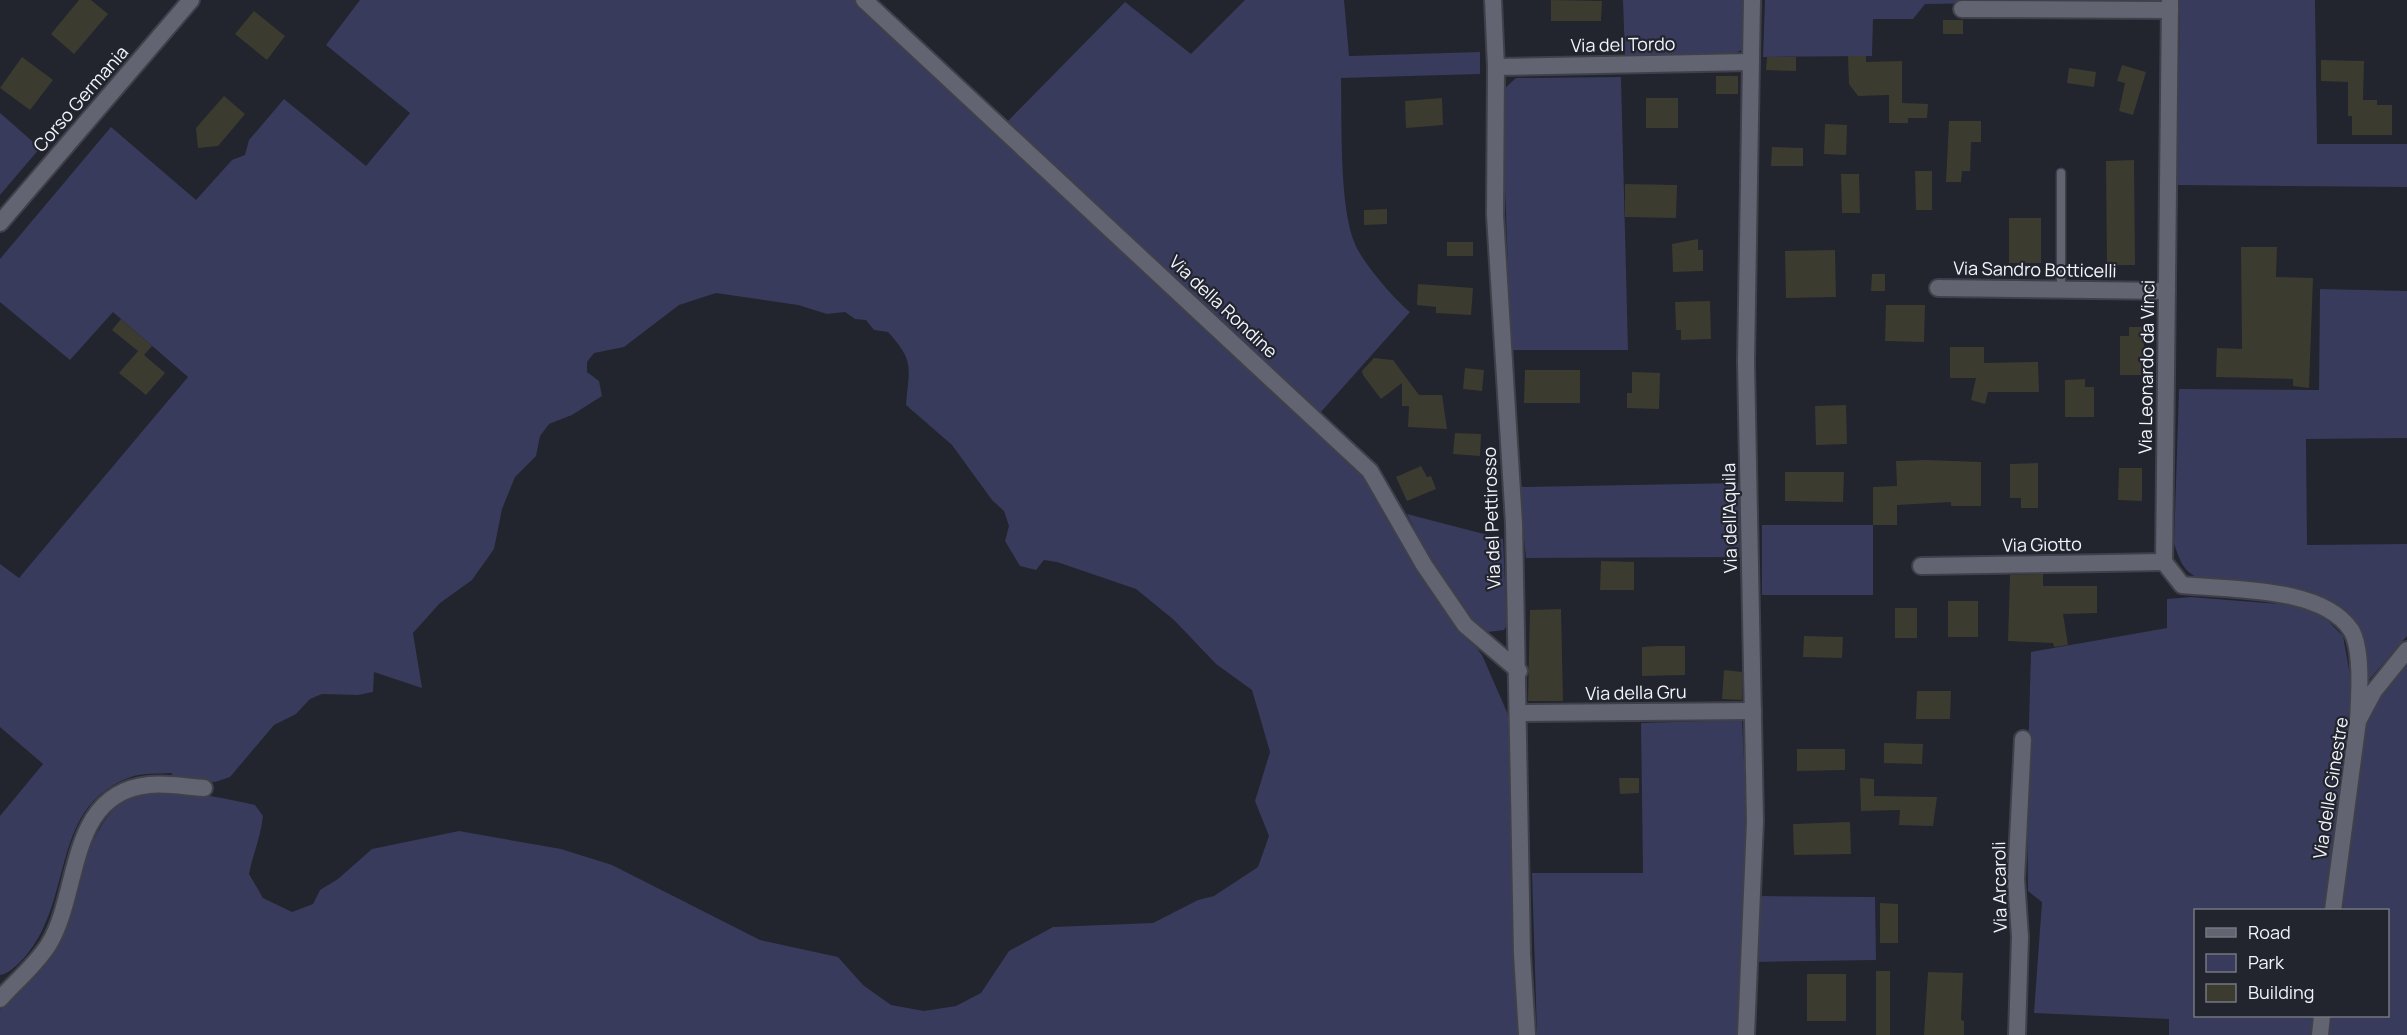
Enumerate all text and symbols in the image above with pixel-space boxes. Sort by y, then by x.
street label: Via del Tordo [1570,31,1676,57]
street label: Corso Germania [27,40,133,156]
street label: Via della Rondine [1164,250,1283,363]
street label: Via Sandro Botticelli [1953,256,2117,282]
street label: Via Leonardo da Vinci [2132,280,2160,454]
street label: Via del Pettirosso [1477,446,1505,590]
street label: Via dell'Aquila [1716,463,1742,573]
street label: Via Giotto [2002,531,2082,557]
street label: Via della Gru [1585,679,1687,705]
street label: Via delle Ginestre [2307,715,2353,861]
street label: Via Arcaroli [1986,841,2012,933]
legend [2194,909,2389,1017]
text: Road [2248,920,2291,944]
text: Park [2248,950,2285,974]
text: Building [2248,980,2314,1004]

